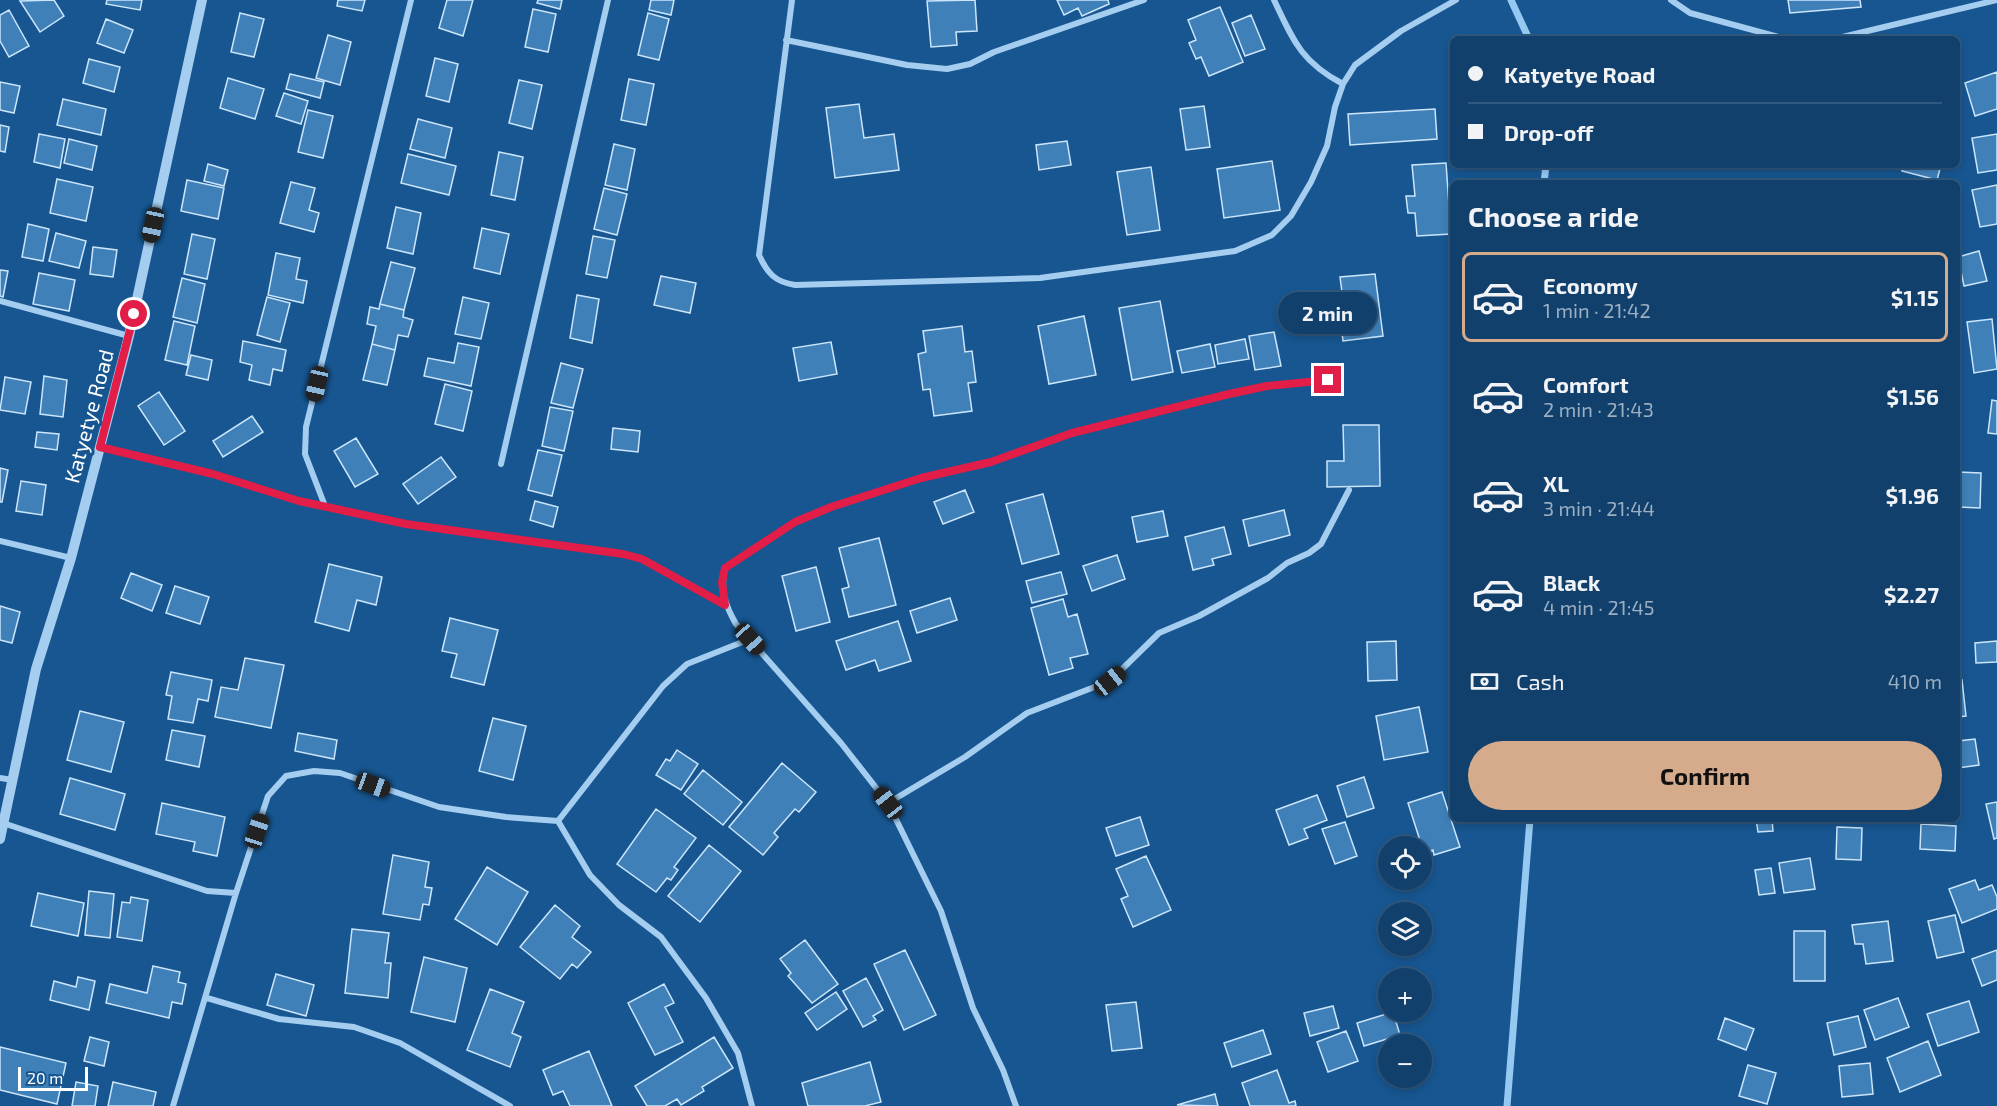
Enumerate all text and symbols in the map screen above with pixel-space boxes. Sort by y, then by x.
text: Katyetye Road [1504,61,1655,87]
text: Drop-off [1504,119,1593,145]
text: Choose a ride [1468,200,1639,232]
car [140,206,166,244]
icon: car [1471,270,1525,324]
text: Economy [1543,272,1638,298]
text: $1.15 [1891,284,1939,310]
callout: 2 min [1278,293,1378,335]
text: 1 min · 21:42 [1543,298,1651,322]
route start [120,300,147,327]
text: 2 min [1302,301,1353,325]
street label: Katyetye Road [58,346,118,486]
car [304,364,330,404]
route end [1314,366,1341,393]
icon: car [1471,369,1525,423]
text: Comfort [1543,371,1628,397]
text: $1.56 [1886,383,1939,409]
text: 2 min · 21:43 [1543,397,1654,421]
icon: car [1471,468,1525,522]
text: XL [1543,470,1569,496]
text: $1.96 [1885,482,1939,508]
text: 3 min · 21:44 [1543,496,1655,520]
icon: car [1471,567,1525,621]
text: Black [1543,569,1600,595]
text: $2.27 [1884,581,1939,607]
text: 4 min · 21:45 [1543,595,1654,619]
car [731,620,769,658]
car [1090,663,1130,699]
icon: cash [1468,665,1501,698]
text: Cash [1516,668,1565,694]
text: 410 m [1888,669,1942,693]
button: Confirm [1468,741,1942,810]
car [353,770,393,800]
car [870,783,906,823]
car [243,811,271,851]
map controls [1378,836,1432,1088]
button: locate [1378,836,1432,890]
button: layers [1378,902,1432,956]
button: + [1378,968,1432,1022]
button: − [1378,1034,1432,1088]
scale bar [18,1064,88,1092]
text: 20 m [27,1068,63,1087]

